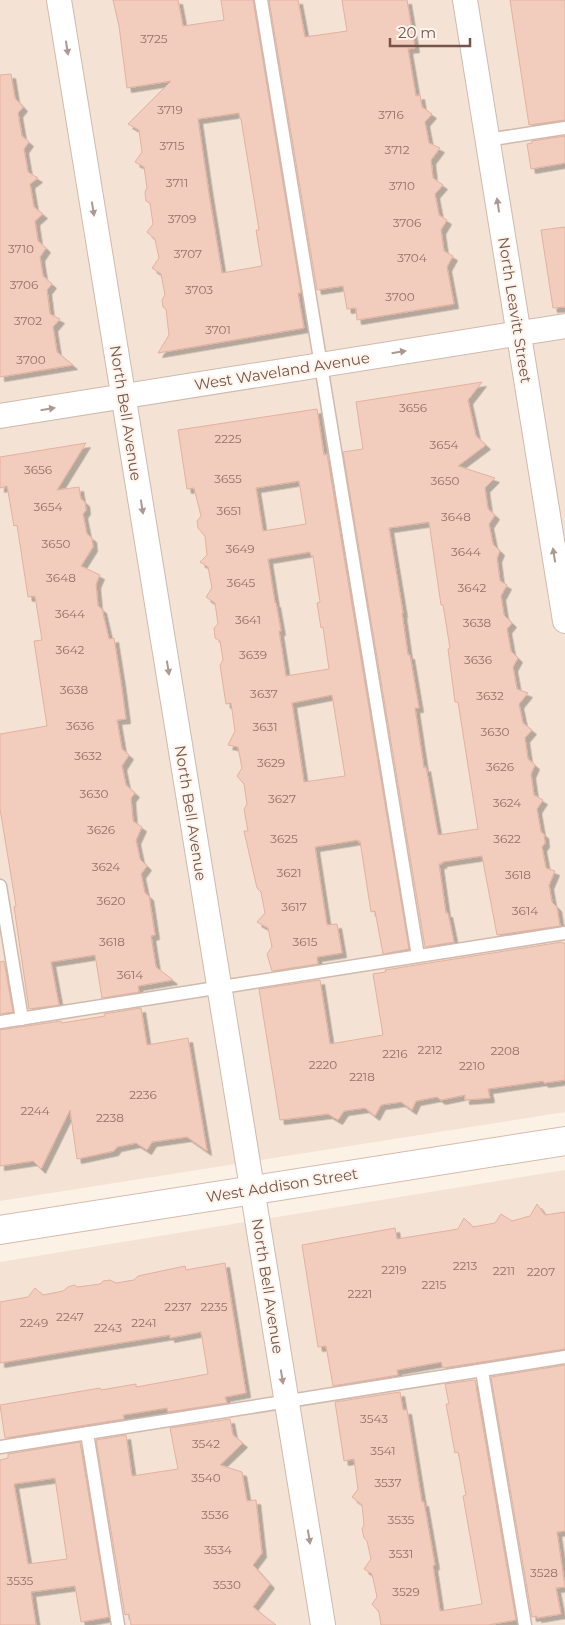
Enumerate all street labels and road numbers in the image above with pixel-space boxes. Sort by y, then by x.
street label: North Leavitt Street [494,236,536,384]
street label: North Bell Avenue [106,344,146,482]
street label: West Waveland Avenue [193,348,371,394]
street label: North Bell Avenue [171,744,211,882]
street label: West Addison Street [205,1164,359,1206]
street label: North Bell Avenue [248,1217,288,1355]

